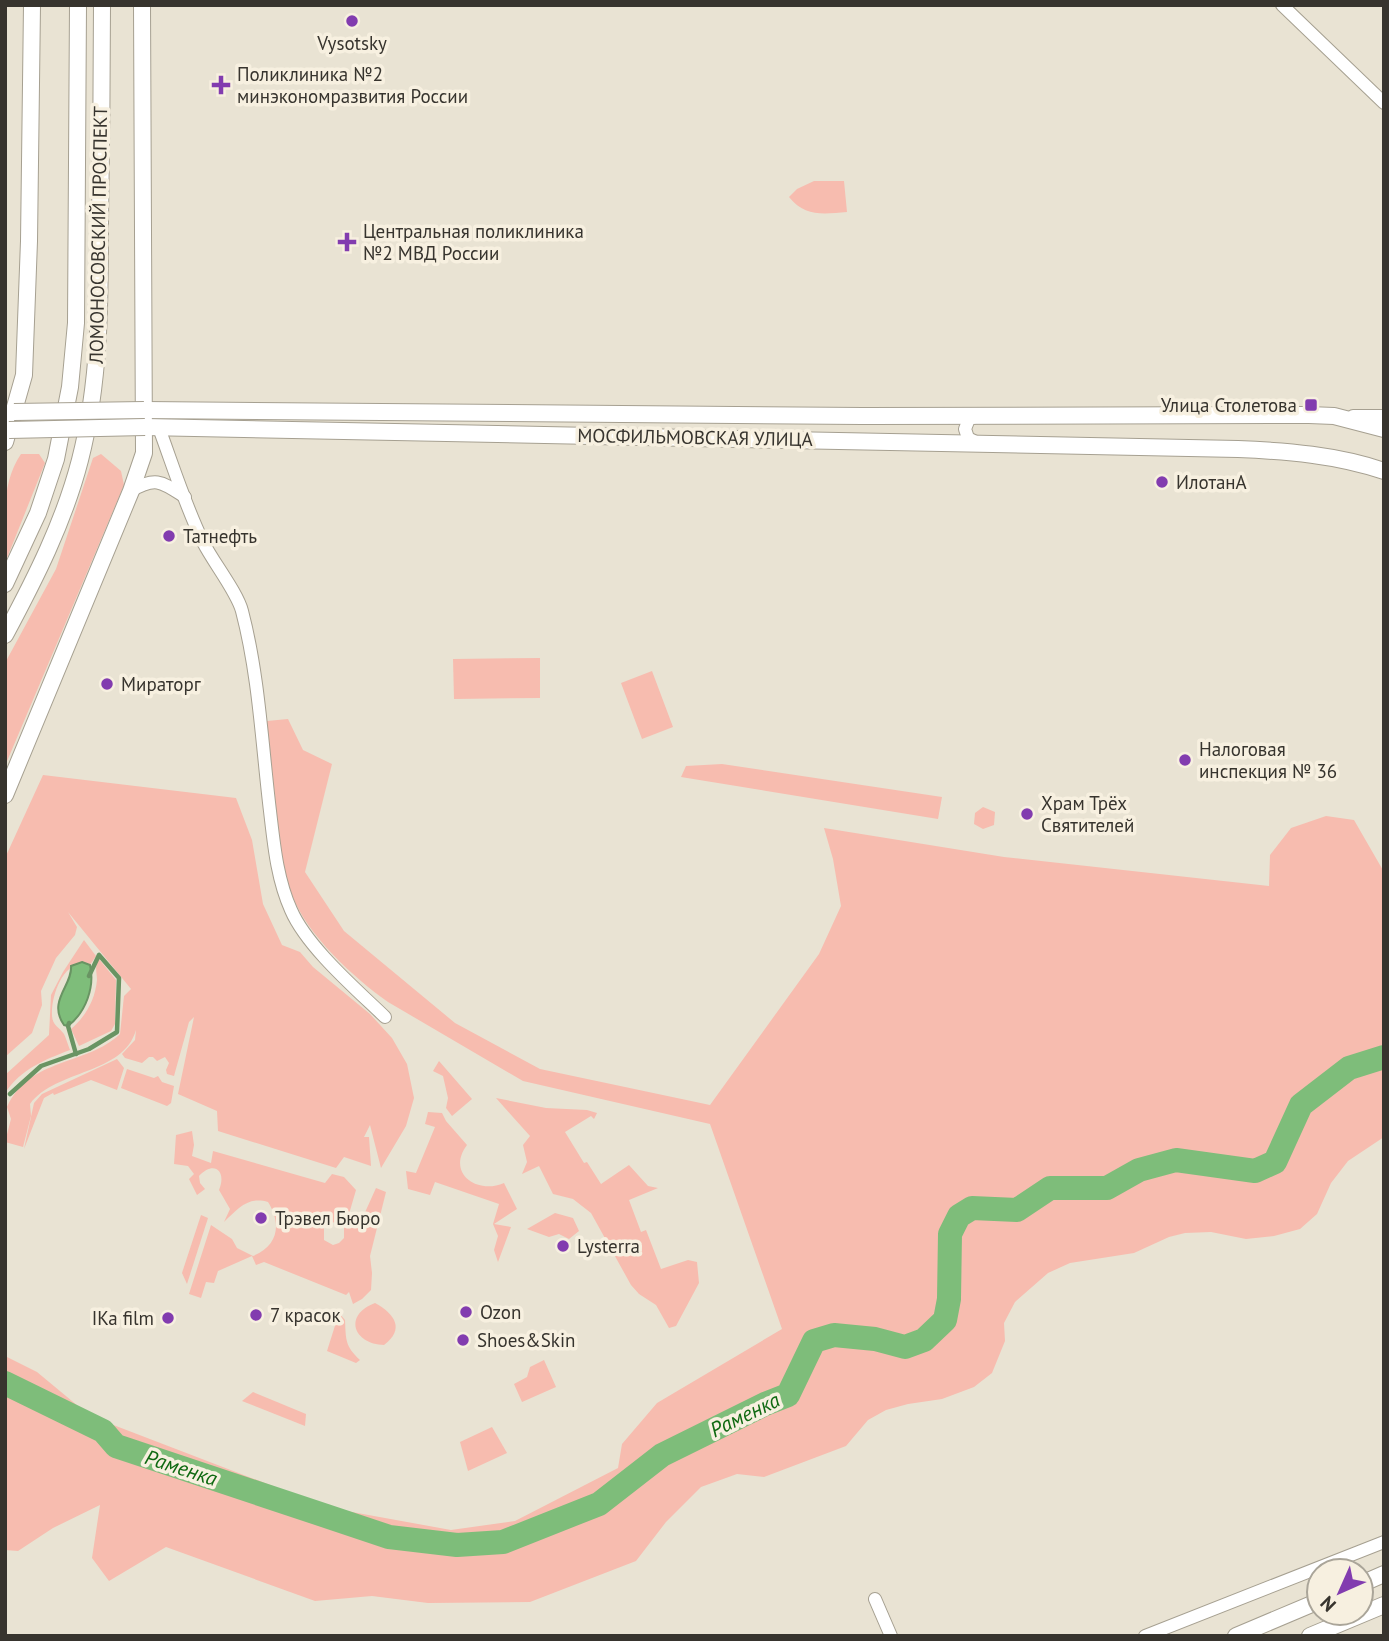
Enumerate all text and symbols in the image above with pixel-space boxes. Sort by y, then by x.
marker: Vysotsky [344,13,360,29]
place label: Vysotsky [316,31,387,55]
place label: Поликлиника №2 минэкономразвития России [237,62,468,108]
marker: Поликлиника №2 минэкономразвития России [211,75,231,95]
street label: ЛОМОНОСОВСКИЙ ПРОСПЕКТ [84,105,112,365]
place label: Центральная поликлиника №2 МВД России [363,219,584,265]
marker: Центральная поликлиника №2 МВД России [337,232,357,252]
place label: Улица Столетова [1161,393,1297,417]
marker: Улица Столетова [1303,397,1319,413]
street label: МОСФИЛЬМОВСКАЯ УЛИЦА [577,423,813,451]
place label: ИлотанА [1176,470,1247,494]
marker: ИлотанА [1154,474,1170,490]
place label: Татнефть [183,524,257,548]
marker: Татнефть [161,528,177,544]
place label: Мираторг [121,672,202,696]
marker: Мираторг [99,676,115,692]
place label: Налоговая инспекция № 36 [1199,737,1337,783]
marker: Налоговая инспекция № 36 [1177,752,1193,768]
place label: Храм Трёх Святителей [1041,791,1134,837]
marker: Храм Трёх Святителей [1019,806,1035,822]
place label: Трэвел Бюро [275,1206,381,1230]
marker: Трэвел Бюро [253,1210,269,1226]
place label: Lysterra [577,1234,640,1258]
marker: Lysterra [555,1238,571,1254]
place label: Ozon [480,1300,521,1324]
place label: 7 красок [270,1303,341,1327]
marker: Ozon [458,1304,474,1320]
place label: IKa film [92,1306,154,1330]
marker: 7 красок [248,1307,264,1323]
marker: IKa film [160,1310,176,1326]
place label: Shoes&Skin [477,1328,575,1352]
marker: Shoes&Skin [455,1332,471,1348]
water label: Раменка [705,1386,785,1443]
water label: Раменка [142,1443,222,1492]
north arrow [1305,1557,1375,1627]
text: N [1315,1591,1341,1617]

